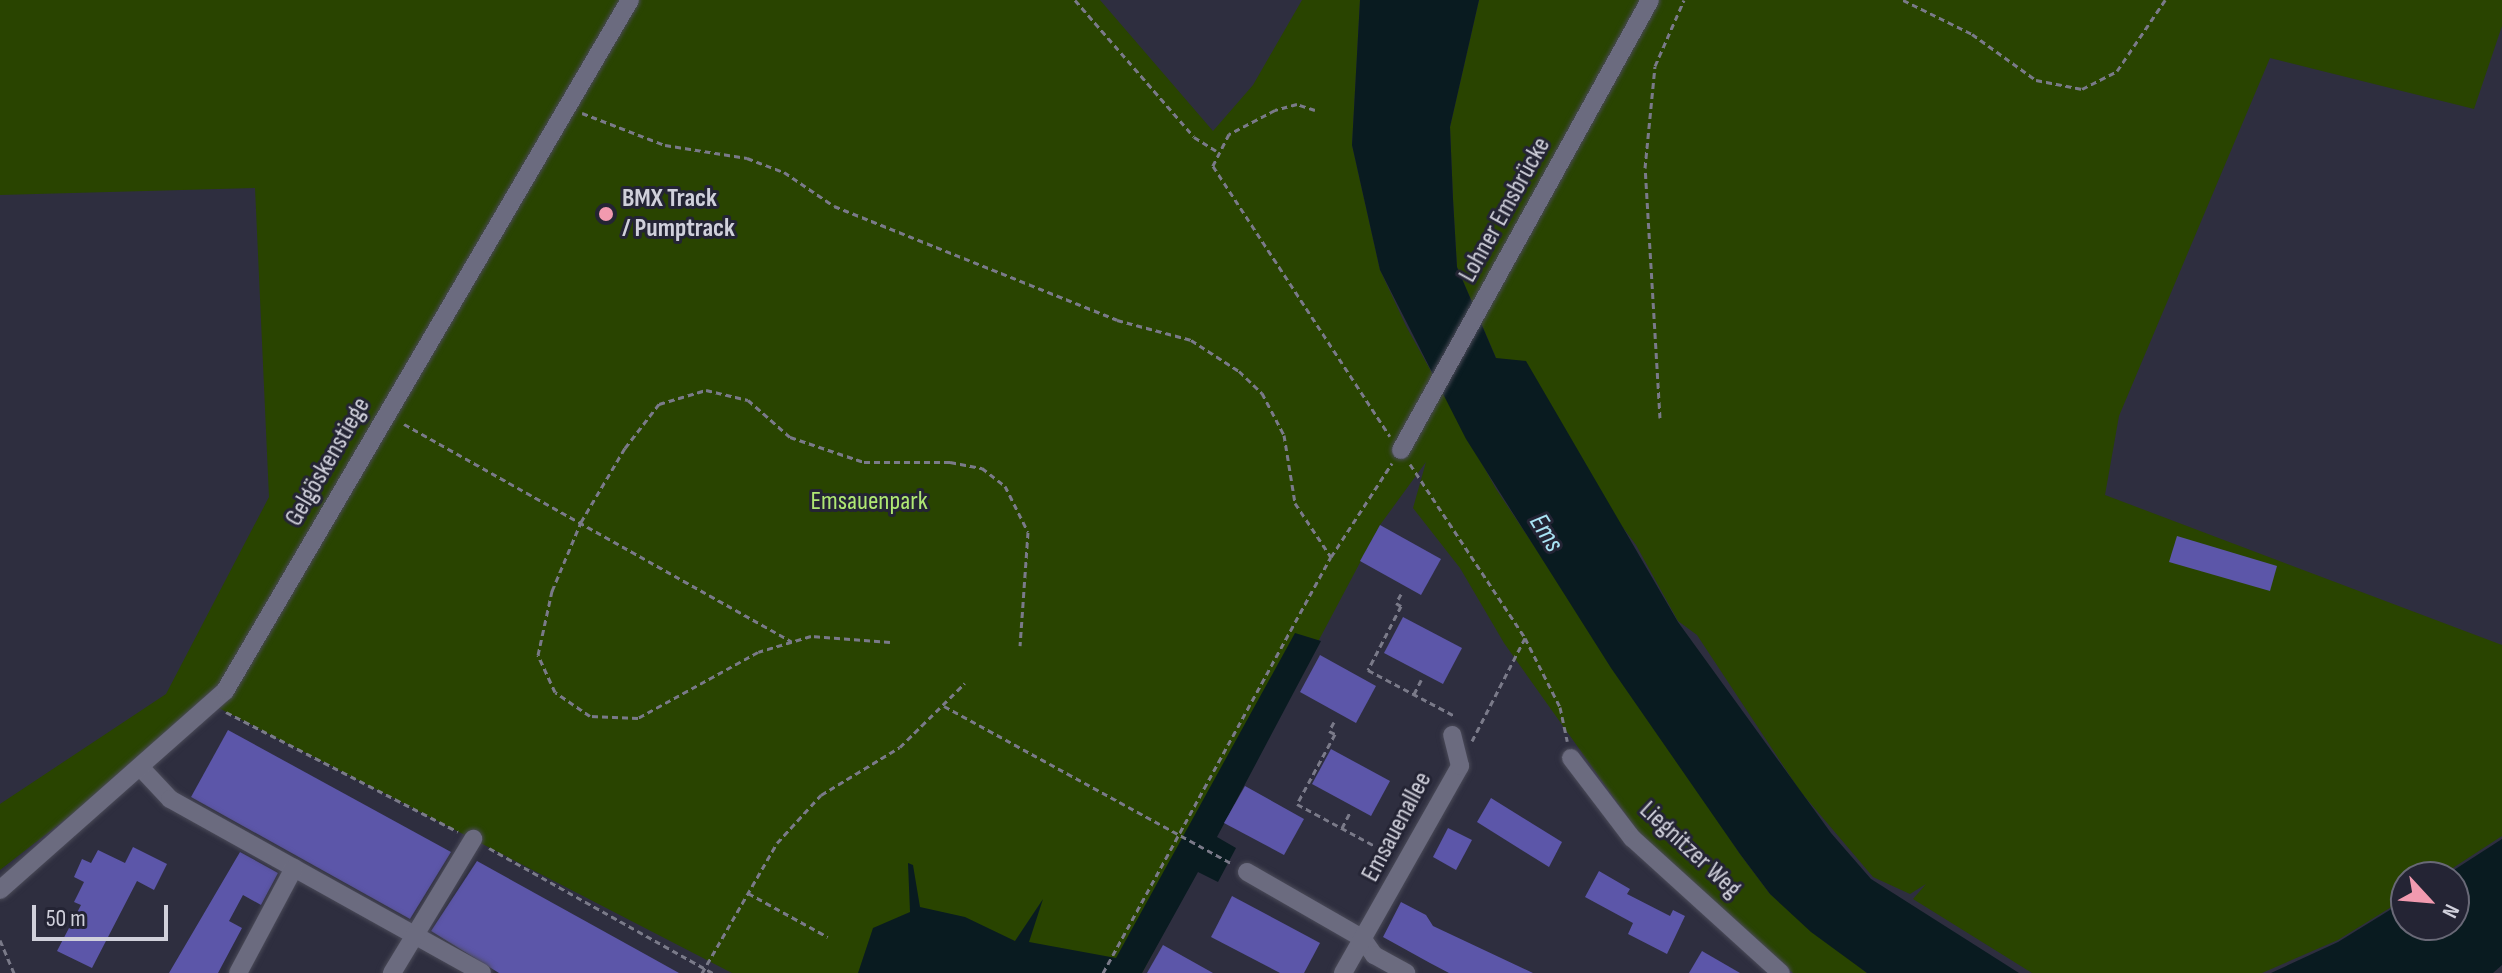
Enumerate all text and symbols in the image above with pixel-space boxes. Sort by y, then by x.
street label: Lohner Emsbrücke [1452,132,1558,288]
place label: BMX Track / Pumptrack [622,183,735,244]
marker: BMX Track / Pumptrack [597,205,615,223]
street label: Gelgöskenstiege [279,392,377,532]
park label: Emsauenpark [810,486,928,518]
water label: Ems [1521,508,1571,558]
street label: Emsauenallee [1355,767,1439,887]
street label: Liegnitzer Weg [1633,795,1747,905]
north arrow [2390,861,2470,941]
scale bar [36,889,172,939]
text: N [2436,900,2465,922]
text: 50 m [46,904,86,933]

